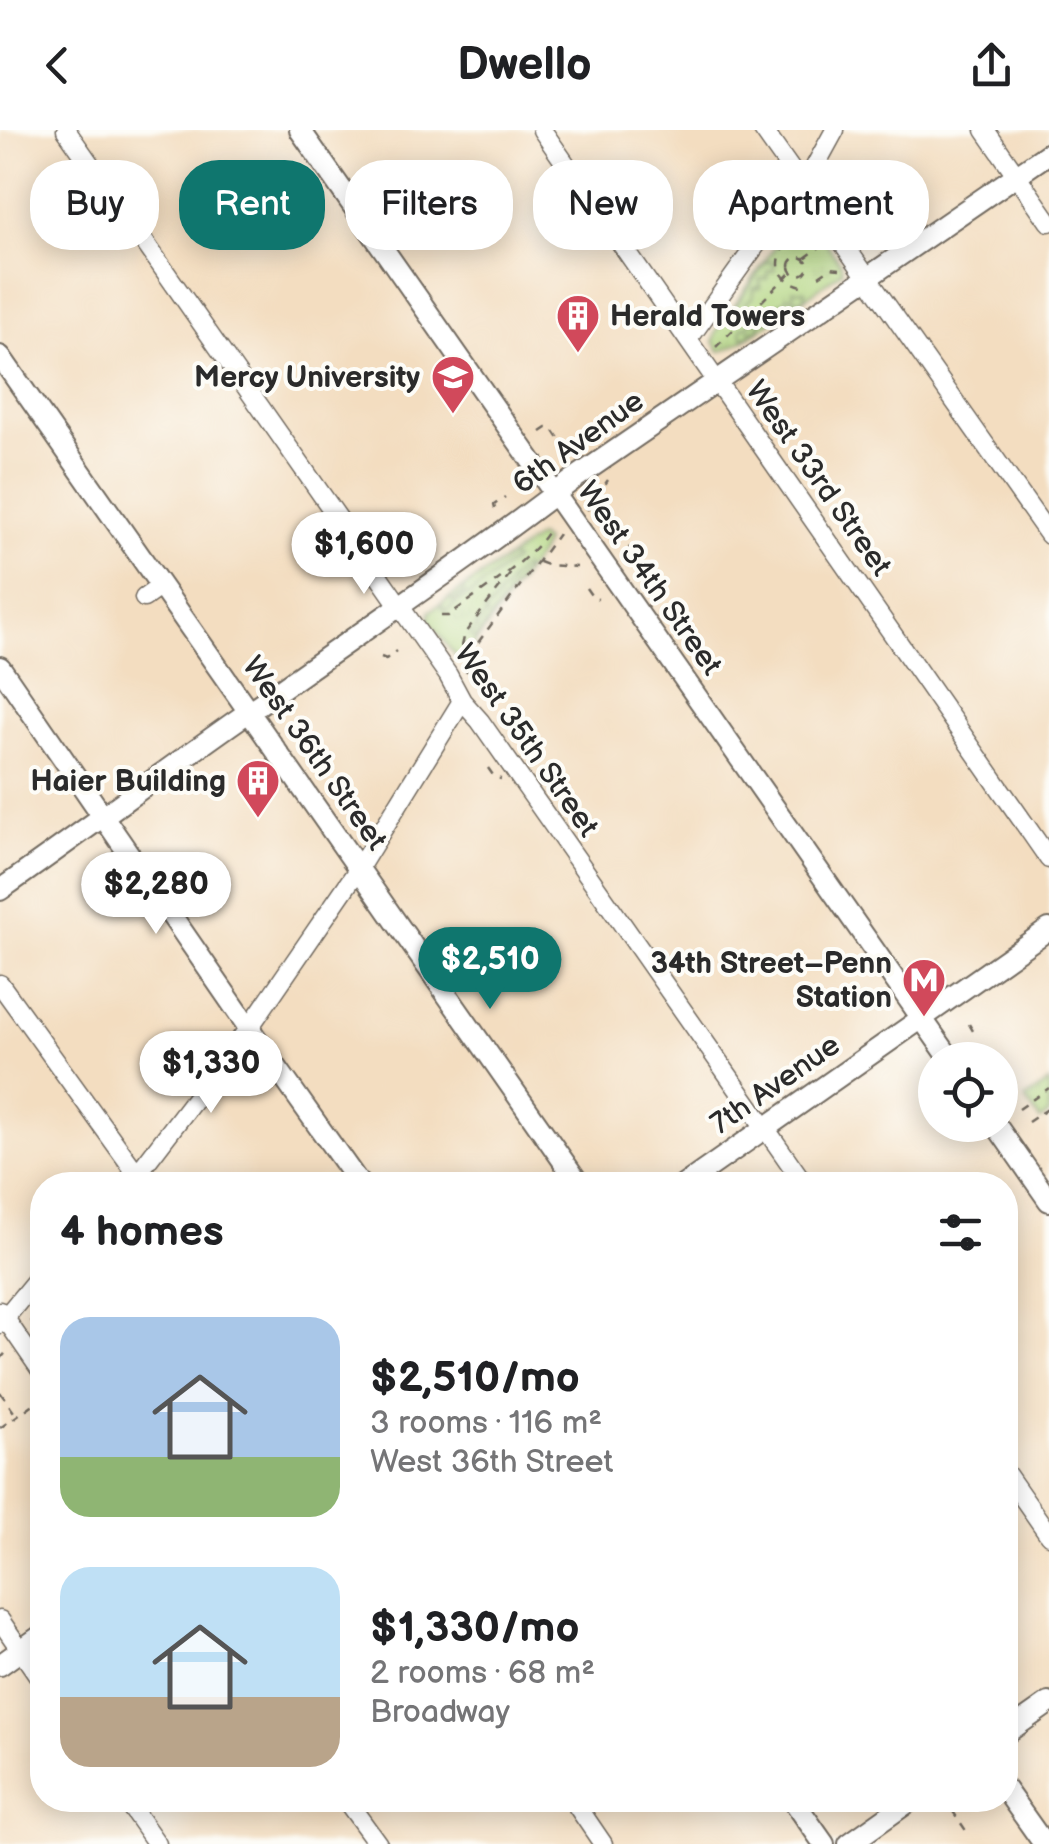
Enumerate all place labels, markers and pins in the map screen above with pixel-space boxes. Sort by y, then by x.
building icon: Herald Towers [555,293,601,354]
place label: Herald Towers [610,299,805,335]
school or university icon: Mercy University [430,354,476,415]
place label: Mercy University [194,360,420,396]
pin: $1,600 [283,512,445,597]
building icon: Haier Building [235,758,281,819]
place label: Haier Building [30,764,226,800]
pin: $2,280 [75,852,237,937]
pin: $2,510 [409,927,571,1012]
place label: 34th Street–Penn Station [650,946,892,1016]
metro station icon: 34th Street–Penn Station [901,957,947,1018]
pin: $1,330 [130,1031,292,1116]

